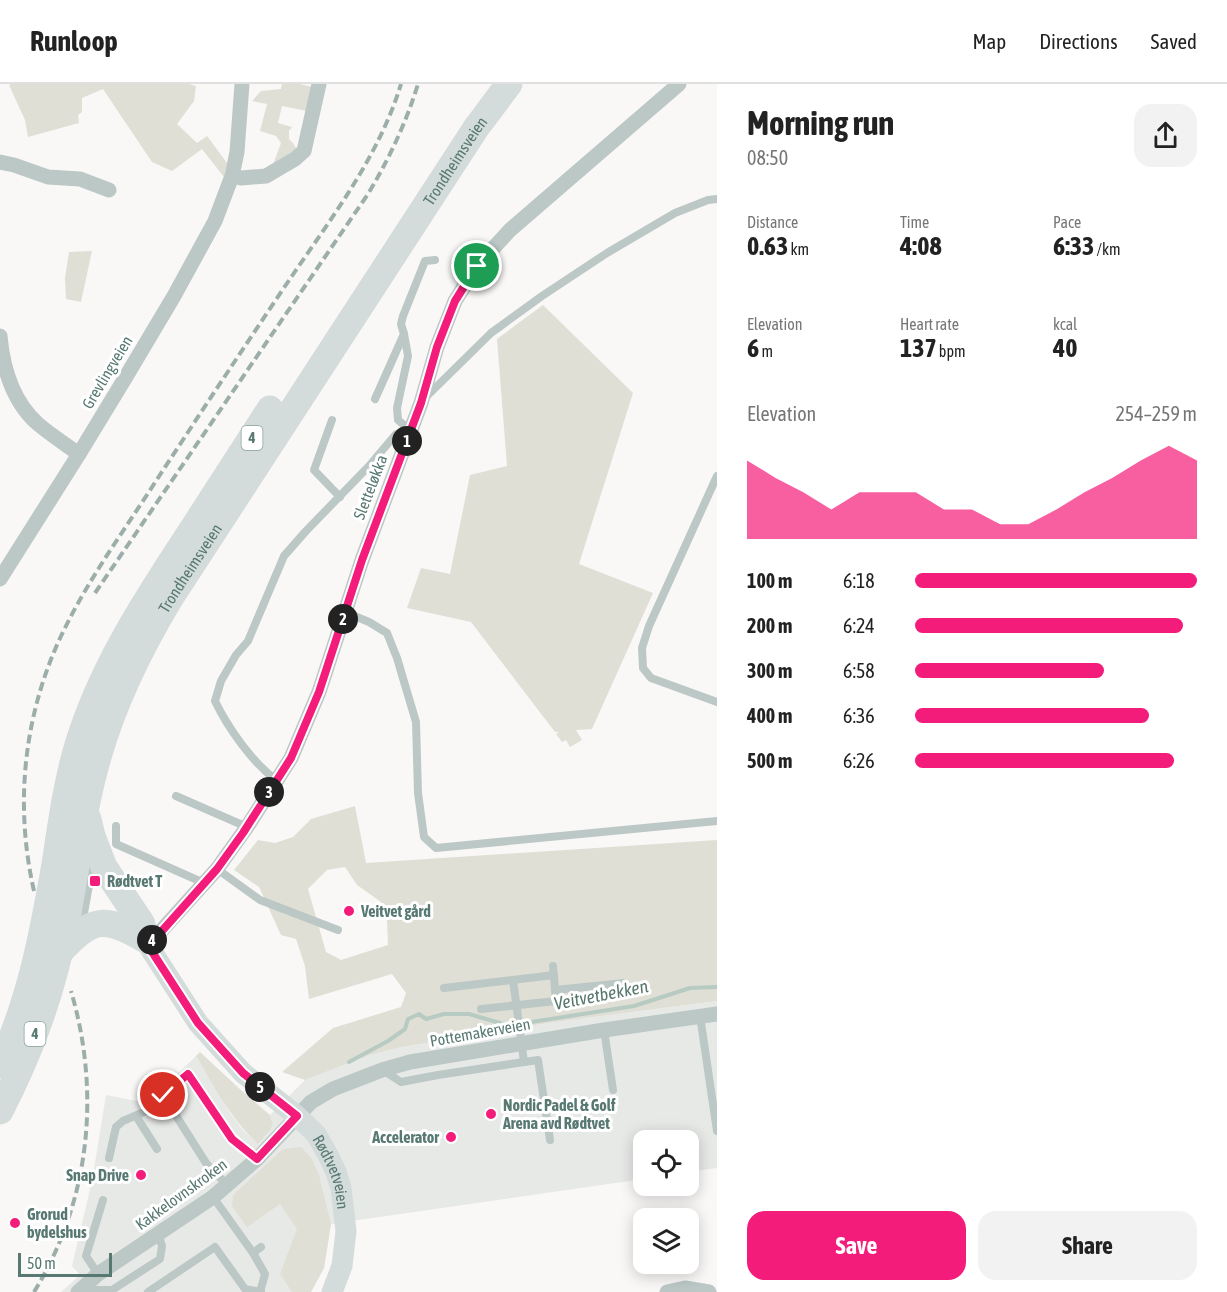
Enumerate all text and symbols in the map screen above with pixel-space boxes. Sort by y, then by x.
text: Runloop [30,25,118,57]
text: Map [972,29,1006,53]
text: Directions [1039,29,1118,53]
text: Saved [1151,29,1197,53]
text: Morning run [747,104,894,142]
button: share [1134,104,1197,167]
street label: Trondheimsveien [419,113,490,208]
text: 08:50 [747,146,788,169]
text: Distance [747,213,798,231]
text: Time [900,213,929,231]
text: Pace [1053,213,1081,231]
text: 0.63 [747,231,788,261]
text: 4:08 [900,231,942,261]
text: 6:33 [1053,231,1094,261]
pin [451,240,502,291]
text: km [788,240,809,258]
text: /km [1094,240,1120,258]
icon: arrive [460,249,493,282]
text: Elevation [747,315,802,333]
text: Heart rate [900,315,959,333]
text: kcal [1053,315,1077,333]
street label: Grevlingveien [78,332,137,412]
text: 6 [747,333,759,363]
text: 137 [900,333,937,363]
text: 40 [1053,333,1077,363]
text: m [759,342,773,360]
text: bpm [937,342,966,360]
text: Elevation [747,402,816,425]
text: 254–259 m [1115,402,1197,425]
road number: 4 [242,426,262,450]
pin: 1 [392,426,422,456]
text: 1 [403,432,411,450]
street label: Sletteløkka [350,452,390,522]
street label: Trondheimsveien [155,520,225,616]
text: 100 m [747,569,792,592]
text: 6:18 [843,569,875,592]
pin: 2 [328,604,358,634]
text: 2 [339,610,347,628]
text: 200 m [747,614,792,637]
text: 6:24 [843,614,875,637]
text: 300 m [747,659,792,682]
text: 6:58 [843,659,875,682]
text: 400 m [747,704,792,727]
text: 6:36 [843,704,875,727]
text: 500 m [747,749,792,772]
text: 6:26 [843,749,875,772]
pin: 3 [254,777,284,807]
text: 3 [265,783,273,801]
place label: Rødtvet T [107,872,163,890]
marker: Rødtvet T [88,874,102,888]
place label: Veitvet gård [360,902,431,920]
marker: Veitvet gård [342,904,356,918]
pin: 4 [137,925,167,955]
text: 4 [148,931,156,949]
water label: Veitvetbekken [552,975,650,1014]
street label: Pottemakerveien [428,1014,532,1050]
road number: 4 [24,1022,46,1046]
pin [137,1069,188,1120]
pin: 5 [245,1072,275,1102]
icon: check [146,1078,179,1111]
text: 5 [256,1078,264,1096]
place label: Nordic Padel & Golf Arena avd Rødtvet [502,1096,616,1132]
marker: Nordic Padel & Golf Arena avd Rødtvet [484,1107,498,1121]
place label: Accelerator [371,1128,439,1146]
marker: Accelerator [444,1130,458,1144]
map controls [633,1130,699,1274]
button: locate [633,1130,699,1196]
street label: Rødtvetveien [309,1132,352,1210]
street label: Kakkelovnskroken [132,1155,230,1233]
place label: Snap Drive [66,1166,129,1184]
marker: Snap Drive [134,1168,148,1182]
place label: Grorud bydelshus [27,1205,87,1241]
button: layers [633,1208,699,1274]
button: Save [747,1211,966,1280]
button: Share [978,1211,1197,1280]
marker: Grorud bydelshus [8,1216,22,1230]
scale bar [18,1250,112,1278]
text: 50 m [27,1254,56,1272]

